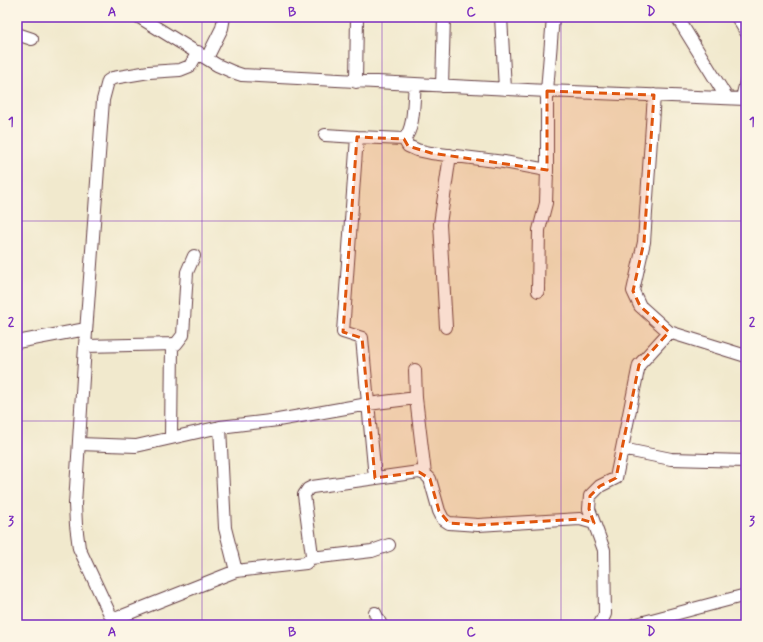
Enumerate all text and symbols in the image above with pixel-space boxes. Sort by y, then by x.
text: A [108,4,116,21]
text: B [288,4,297,21]
text: C [466,4,476,21]
text: D [647,4,656,21]
text: 1 [8,114,14,131]
text: 1 [749,114,755,131]
text: 2 [8,314,15,331]
text: 2 [749,314,756,331]
text: 3 [8,513,14,530]
text: 3 [749,513,755,530]
text: A [108,624,116,641]
text: B [288,624,297,641]
text: C [466,624,476,641]
text: D [647,624,656,641]

